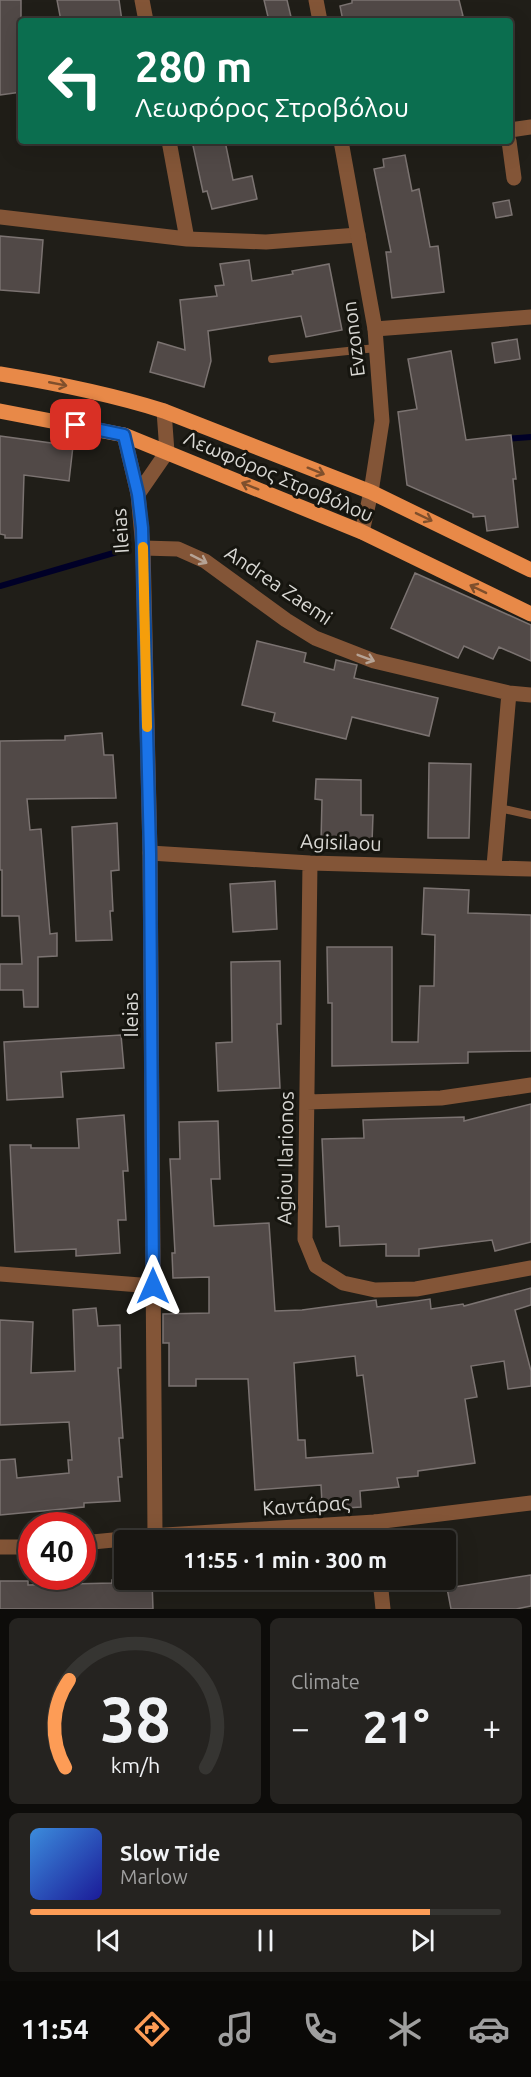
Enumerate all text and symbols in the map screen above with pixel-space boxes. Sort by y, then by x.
icon: left [36,42,114,120]
text: 280 m [135,43,252,90]
text: Λεωφόρος Στροβόλου [135,92,409,122]
street label: Evzonon [337,300,369,378]
one-way arrow [47,379,67,390]
pin [50,399,101,450]
icon: arrive [59,408,92,441]
street label: Λεωφόρος Στροβόλου [181,426,377,526]
one-way arrow [306,466,325,477]
one-way arrow [241,480,259,491]
street label: Ileias [107,508,133,554]
one-way arrow [414,512,432,524]
street label: Andrea Zaemi [221,541,337,629]
one-way arrow [190,554,208,565]
one-way arrow [470,582,488,594]
one-way arrow [356,653,375,664]
street label: Agisilaou [300,829,382,855]
street label: Ileias [119,992,142,1038]
street label: Agiou Ilarionos [272,1091,298,1225]
position arrow [121,1254,185,1318]
street label: Καντάρας [261,1490,351,1520]
speed limit sign: 40 [18,1512,96,1590]
text: 11:55 · 1 min · 300 m [183,1547,387,1572]
text: Climate [291,1670,360,1693]
text: 38 [100,1684,170,1754]
text: 21° [363,1701,429,1752]
text: − [291,1709,310,1746]
text: + [482,1709,501,1746]
text: km/h [110,1753,160,1777]
text: Slow Tide [120,1840,220,1865]
text: Marlow [120,1865,188,1888]
icon: previous [92,1924,125,1957]
icon: pause [249,1924,282,1957]
icon: next [406,1924,439,1957]
icon: directions [131,2008,173,2050]
icon: music [215,2008,257,2050]
icon: phone [299,2008,341,2050]
icon: climate [384,2008,426,2050]
icon: car [468,2008,510,2050]
text: 11:54 [21,2014,89,2044]

